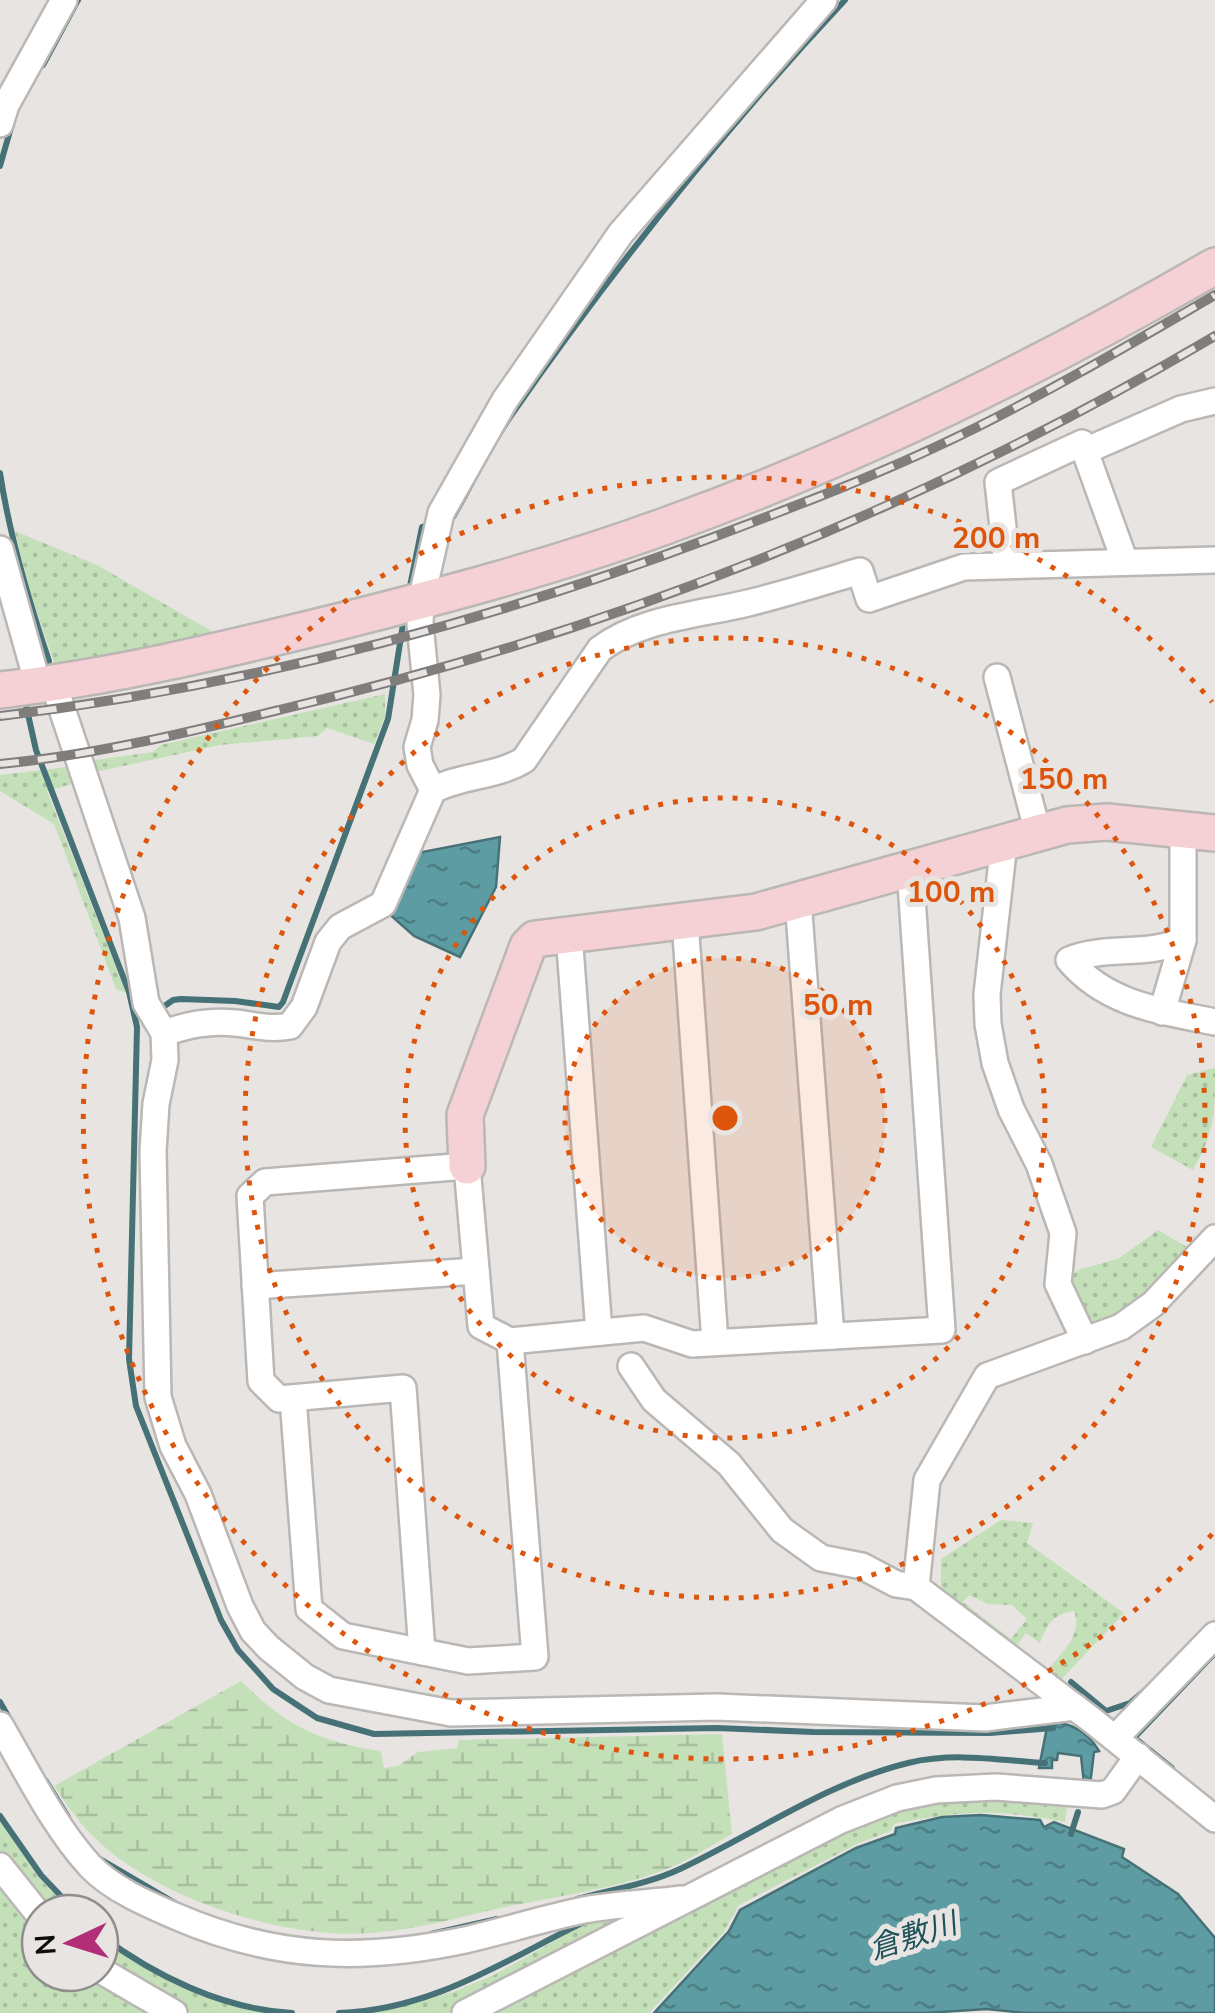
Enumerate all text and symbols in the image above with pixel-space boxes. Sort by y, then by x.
text: 200 m [952,518,1040,559]
text: 150 m [1020,759,1108,800]
text: 100 m [907,872,995,913]
text: 50 m [803,985,873,1026]
centre of rings [707,1100,743,1136]
north arrow [20,1893,120,1993]
water label: 倉敷川 [864,1902,965,1970]
text: N [26,1933,66,1956]

